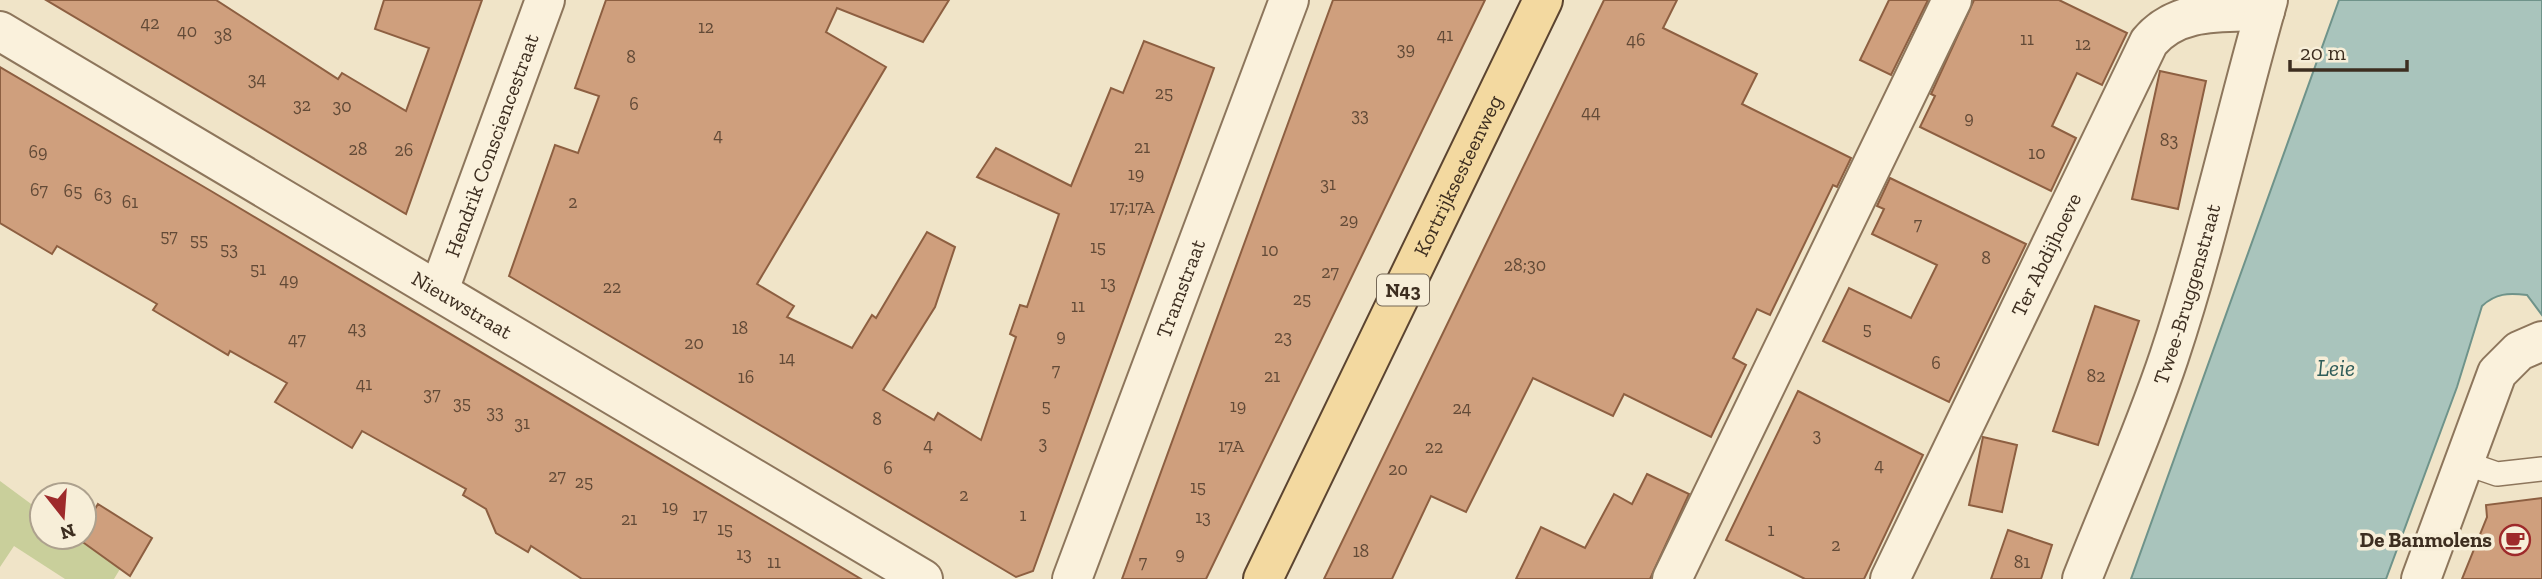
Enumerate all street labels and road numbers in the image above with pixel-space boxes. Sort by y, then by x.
street label: Hendrik Consciencestraat [439,30,544,260]
street label: Kortrijksesteenweg [1408,90,1507,260]
street label: Ter Abdijhoeve [2006,189,2086,320]
street label: Twee-Bruggenstraat [2148,201,2225,388]
street label: Tramstraat [1150,235,1210,342]
street label: Nieuwstraat [407,265,517,344]
road number: N43 [1377,274,1429,306]

